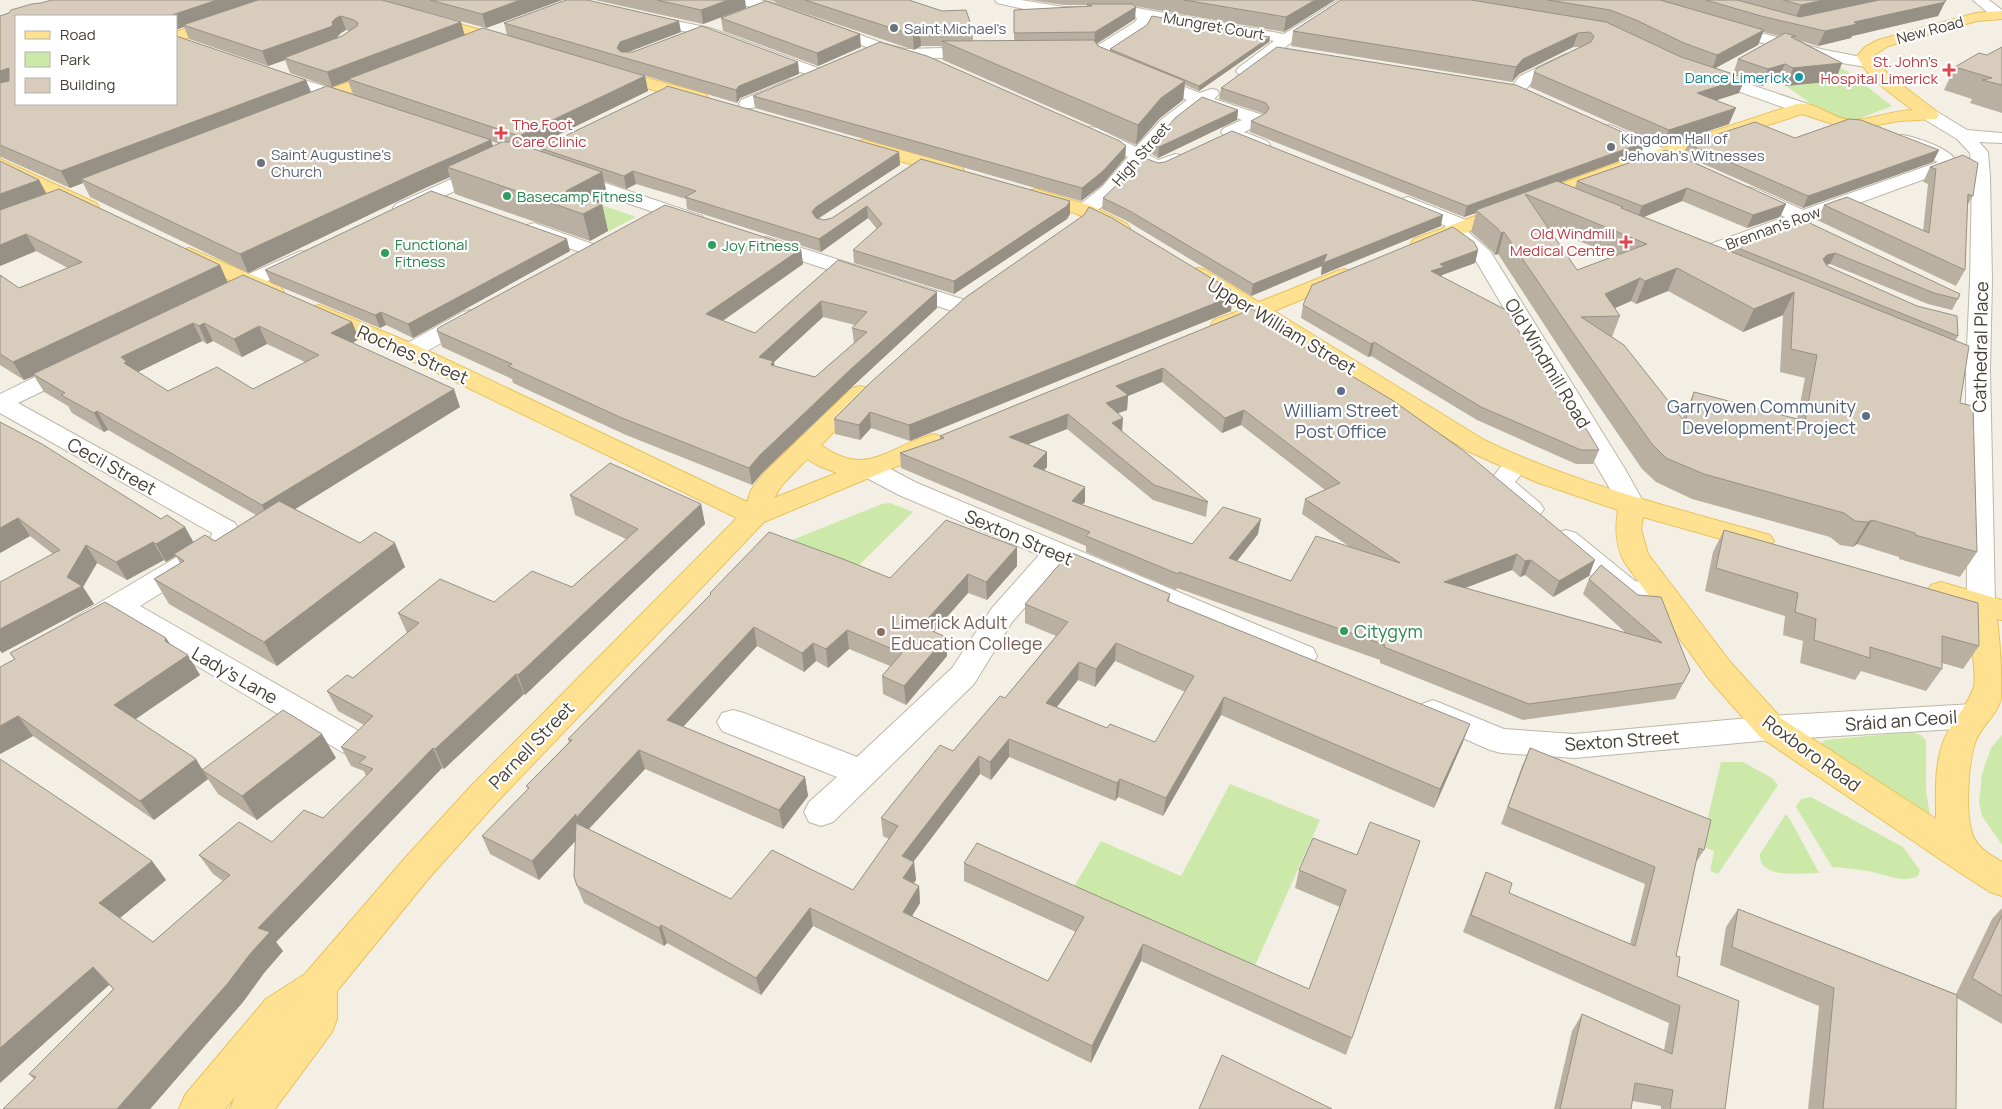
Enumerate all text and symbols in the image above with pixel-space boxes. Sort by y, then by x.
street label: Mungret Court [1162,7,1266,45]
street label: New Road [1894,11,1966,49]
legend [15,15,178,105]
place label: Saint Michael's [904,18,1006,39]
marker: Saint Michael's [888,22,900,34]
text: Road [60,24,96,45]
text: Park [60,49,90,70]
place label: St. John's Hospital Limerick [1821,51,1939,89]
marker: St. John's Hospital Limerick [1942,63,1956,77]
place label: Dance Limerick [1685,67,1790,88]
marker: Dance Limerick [1793,71,1805,83]
text: Building [60,74,115,95]
place label: The Foot Care Clinic [512,114,587,152]
street label: High Street [1107,117,1175,191]
marker: The Foot Care Clinic [494,126,508,140]
place label: Kingdom Hall of Jehovah's Witnesses [1621,128,1765,166]
marker: Kingdom Hall of Jehovah's Witnesses [1605,141,1617,153]
place label: Saint Augustine's Church [271,144,391,182]
marker: Saint Augustine's Church [255,157,267,169]
place label: Basecamp Fitness [517,186,643,207]
marker: Basecamp Fitness [501,190,513,202]
street label: Brennan's Row [1722,201,1824,255]
place label: Old Windmill Medical Centre [1510,223,1615,261]
place label: Functional Fitness [395,234,468,272]
place label: Joy Fitness [722,235,799,256]
marker: Old Windmill Medical Centre [1619,235,1633,249]
marker: Joy Fitness [706,239,718,251]
marker: Functional Fitness [379,247,391,259]
street label: Upper William Street [1203,272,1361,380]
street label: Cathedral Place [1967,281,1993,413]
street label: Old Windmill Road [1500,294,1596,432]
street label: Roches Street [354,319,472,389]
marker: William Street Post Office [1335,385,1347,397]
place label: Garryowen Community Development Project [1667,394,1857,439]
place label: William Street Post Office [1283,398,1399,443]
marker: Garryowen Community Development Project [1860,410,1872,422]
street label: Cecil Street [63,432,161,500]
street label: Sexton Street [961,503,1077,571]
place label: Limerick Adult Education College [891,610,1043,655]
place label: Citygym [1354,619,1423,643]
marker: Citygym [1338,625,1350,637]
marker: Limerick Adult Education College [875,626,887,638]
street label: Lady’s Lane [188,641,282,709]
street label: Parnell Street [483,696,579,794]
street label: Sráid an Ceoil [1844,704,1958,736]
street label: Roxboro Road [1758,709,1866,797]
street label: Sexton Street [1564,724,1680,756]

